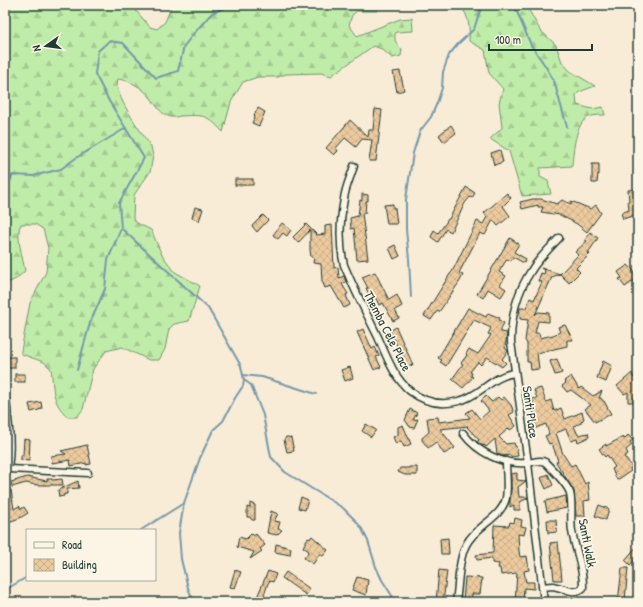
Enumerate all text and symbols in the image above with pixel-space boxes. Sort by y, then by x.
north arrow [26,26,66,66]
scale bar [489,26,592,52]
text: 100 m [495,31,521,48]
text: N [29,44,44,53]
street label: Themba Cele Place [360,288,416,374]
street label: Santi Place [518,385,544,439]
street label: Santi Walk [574,517,602,569]
legend [26,529,156,581]
text: Road [62,536,82,553]
text: Building [62,556,97,573]

